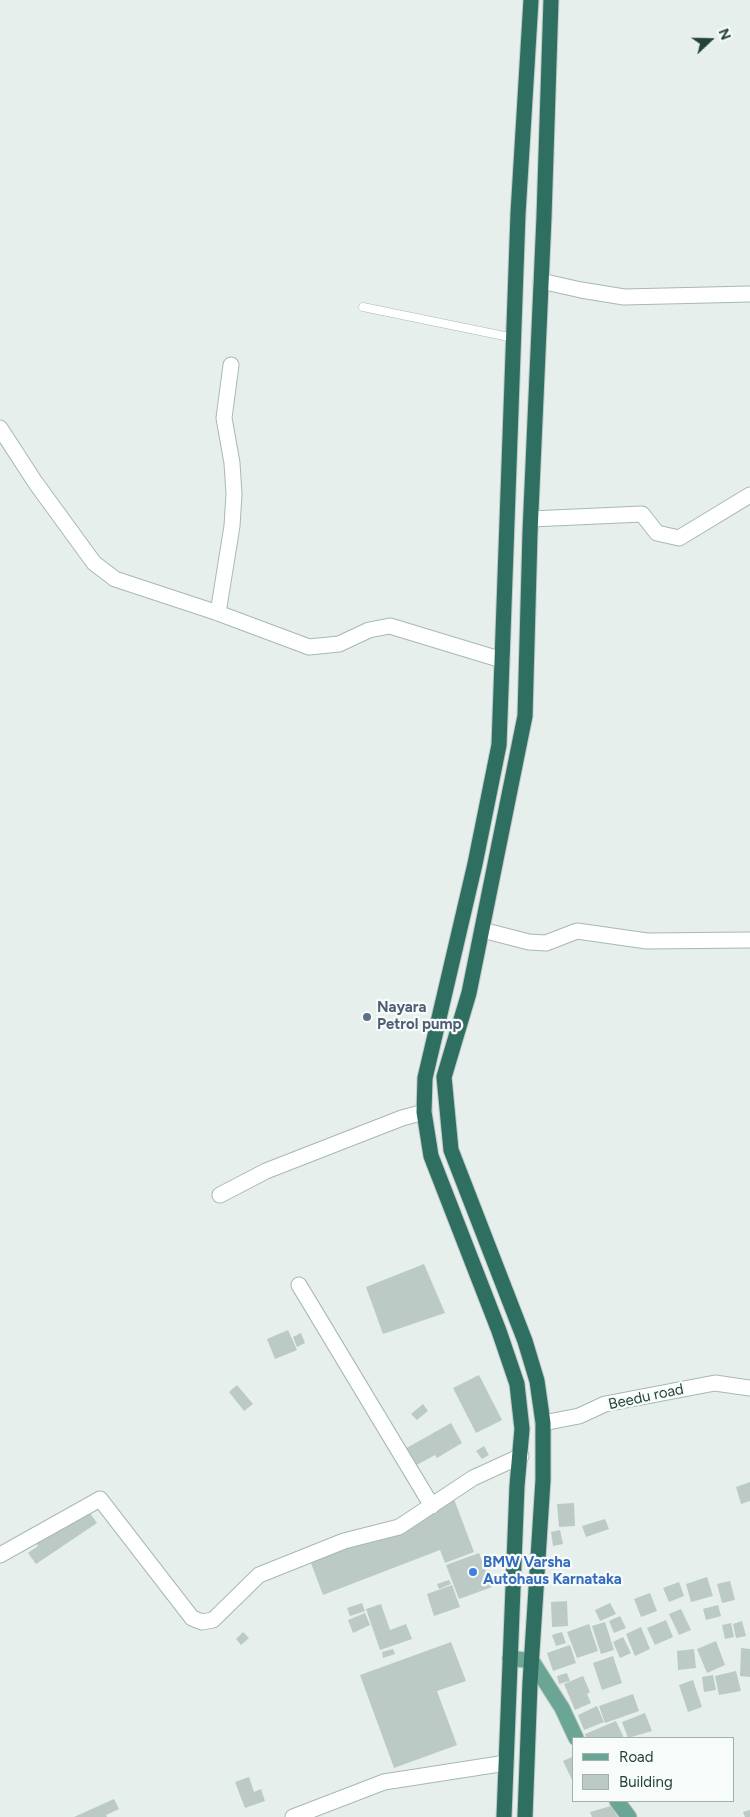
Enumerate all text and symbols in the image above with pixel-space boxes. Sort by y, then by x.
north arrow [685,15,735,65]
text: N [715,26,734,43]
place label: Nayara Petrol pump [377,999,462,1034]
marker: Nayara Petrol pump [361,1011,373,1023]
street label: Beedu road [607,1380,685,1414]
place label: BMW Varsha Autohaus Karnataka [483,1554,622,1589]
marker: BMW Varsha Autohaus Karnataka [467,1566,479,1578]
legend [572,1737,735,1802]
text: Road [619,1748,654,1766]
text: Building [619,1773,673,1791]

